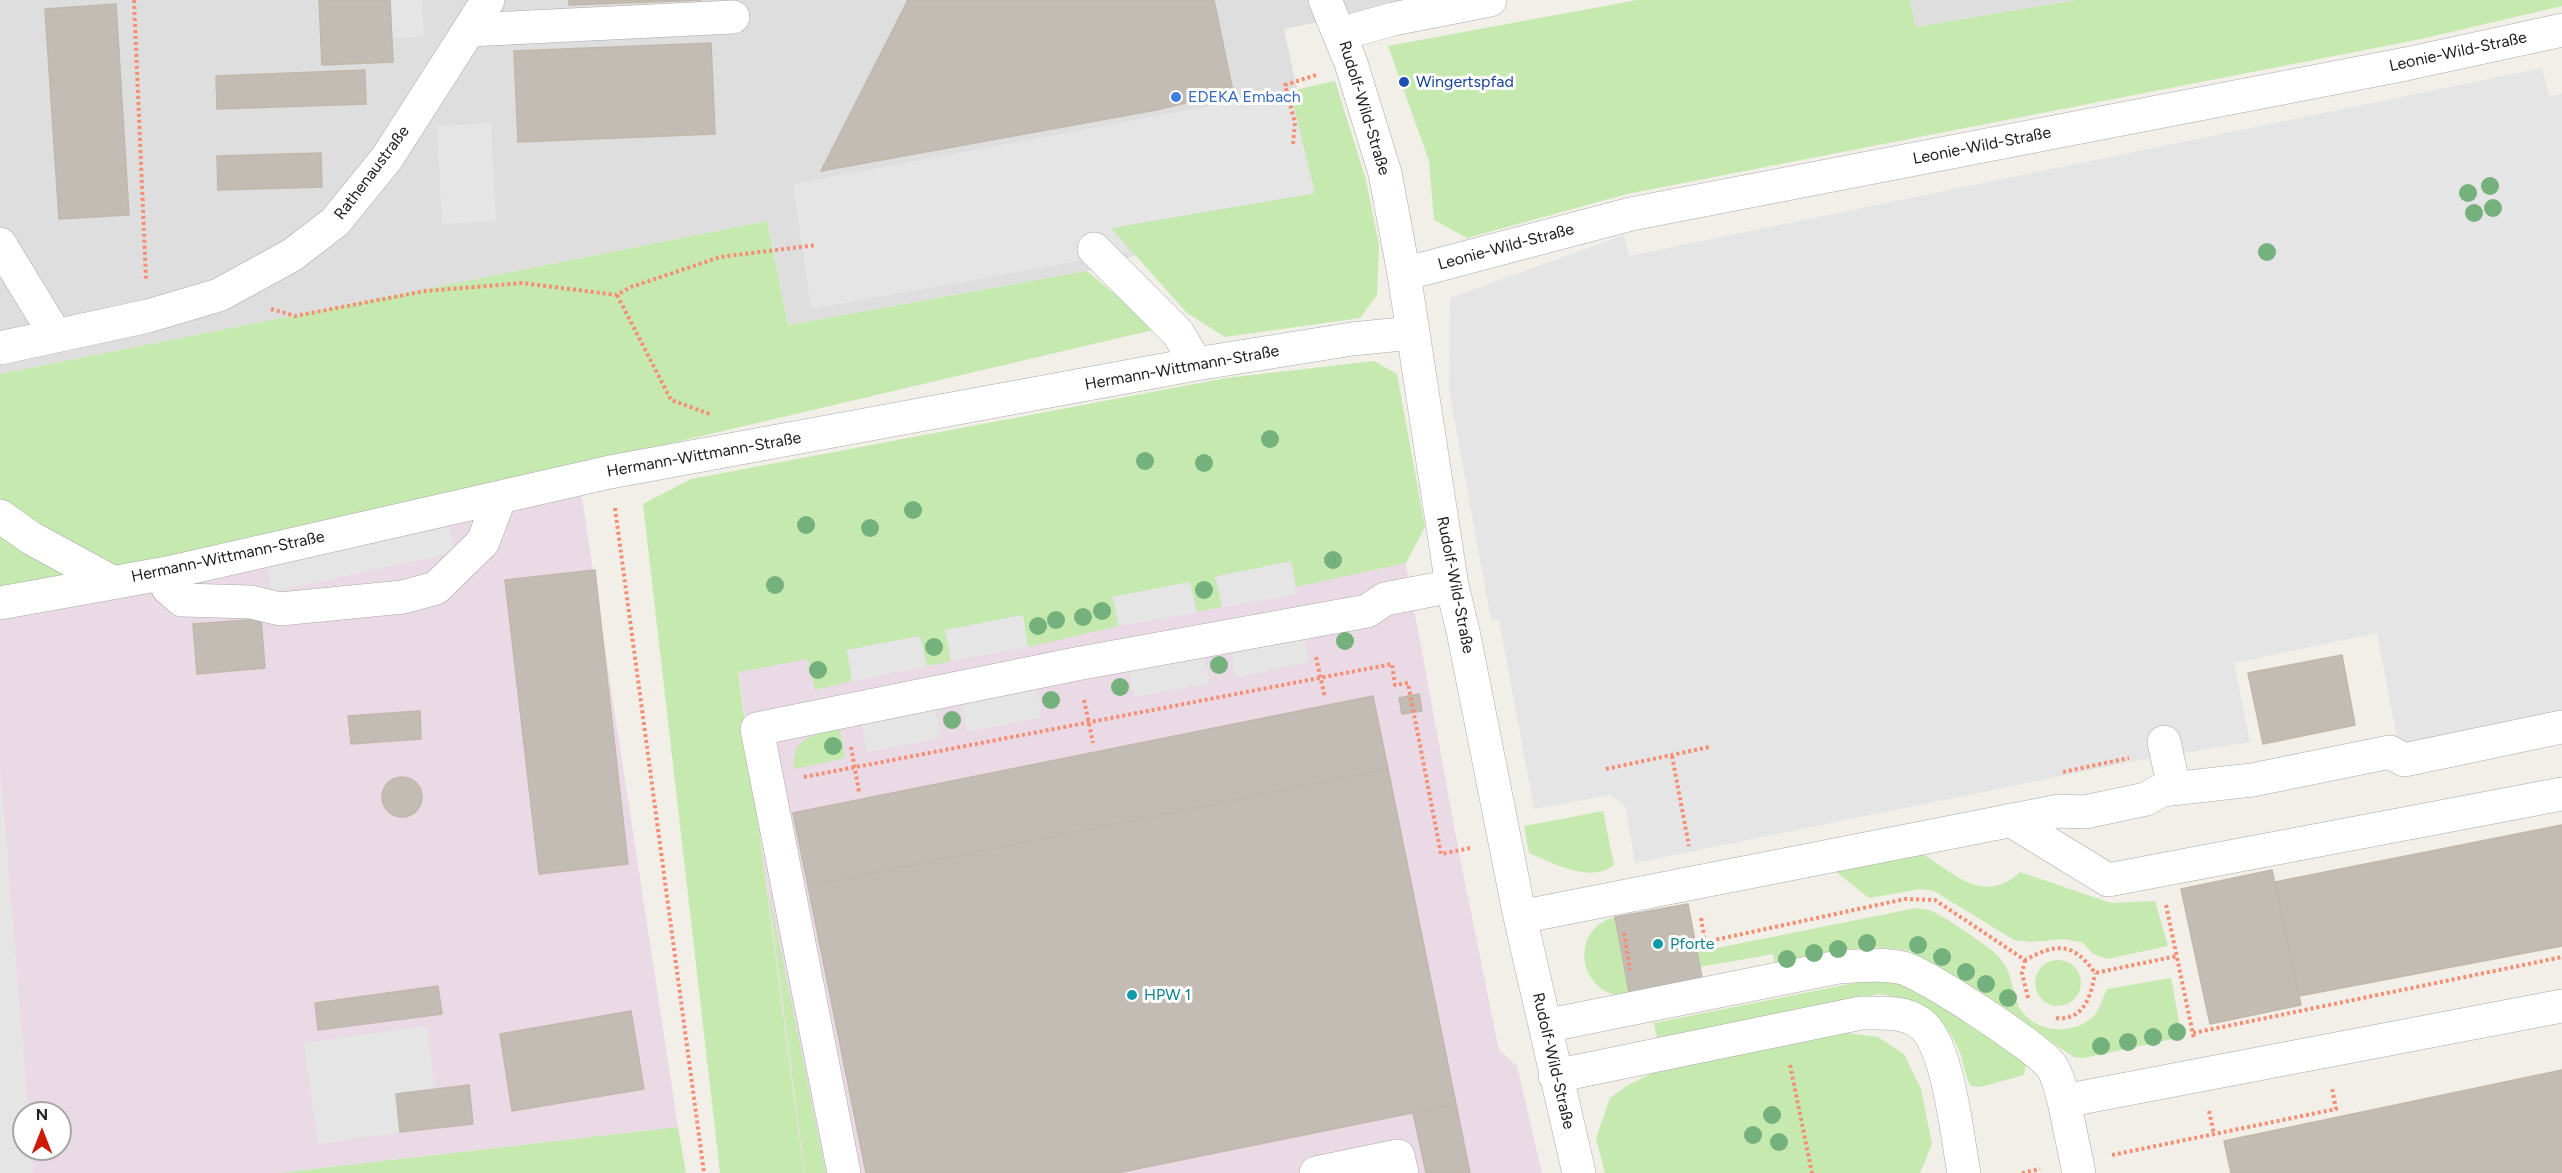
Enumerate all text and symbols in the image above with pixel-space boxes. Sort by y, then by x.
street label: Leonie-Wild-Straße [2387,28,2529,76]
street label: Rudolf-Wild-Straße [1334,38,1394,178]
place label: Wingertspfad [1416,72,1514,92]
marker: Wingertspfad [1397,75,1411,89]
place label: EDEKA Embach [1188,87,1301,107]
marker: EDEKA Embach [1169,90,1183,104]
street label: Rathenaustraße [330,122,414,224]
street label: Leonie-Wild-Straße [1911,123,2053,169]
street label: Leonie-Wild-Straße [1436,220,1576,274]
street label: Hermann-Wittmann-Straße [1083,341,1281,395]
street label: Hermann-Wittmann-Straße [605,428,803,482]
street label: Rudolf-Wild-Straße [1432,515,1478,655]
street label: Hermann-Wittmann-Straße [130,527,326,587]
place label: Pforte [1670,934,1715,954]
marker: Pforte [1651,937,1665,951]
place label: HPW 1 [1144,985,1191,1005]
marker: HPW 1 [1125,988,1139,1002]
street label: Rudolf-Wild-Straße [1528,991,1578,1131]
north arrow [12,1101,72,1161]
text: N [36,1105,48,1124]

